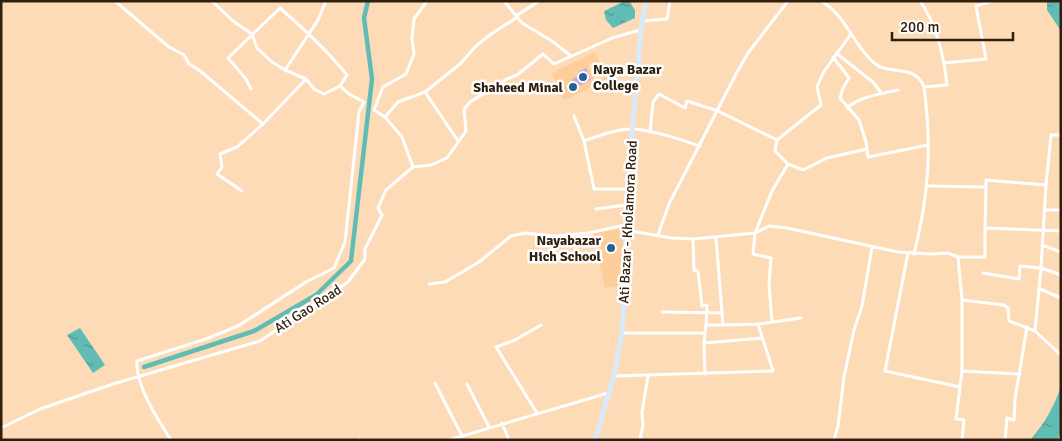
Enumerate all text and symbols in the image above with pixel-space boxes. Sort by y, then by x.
scale bar [892,10,1013,42]
text: 200 m [900,18,940,36]
place label: Naya Bazar College [593,61,662,94]
marker: Naya Bazar College [577,71,589,83]
place label: Shaheed Minal [473,79,564,96]
marker: Shaheed Minal [567,81,579,93]
street label: Ati Bazar - Kholamora Road [615,140,641,304]
place label: Nayabazar Hich School [529,232,602,265]
marker: Nayabazar Hich School [605,242,617,254]
street label: Ati Gao Road [271,281,345,337]

